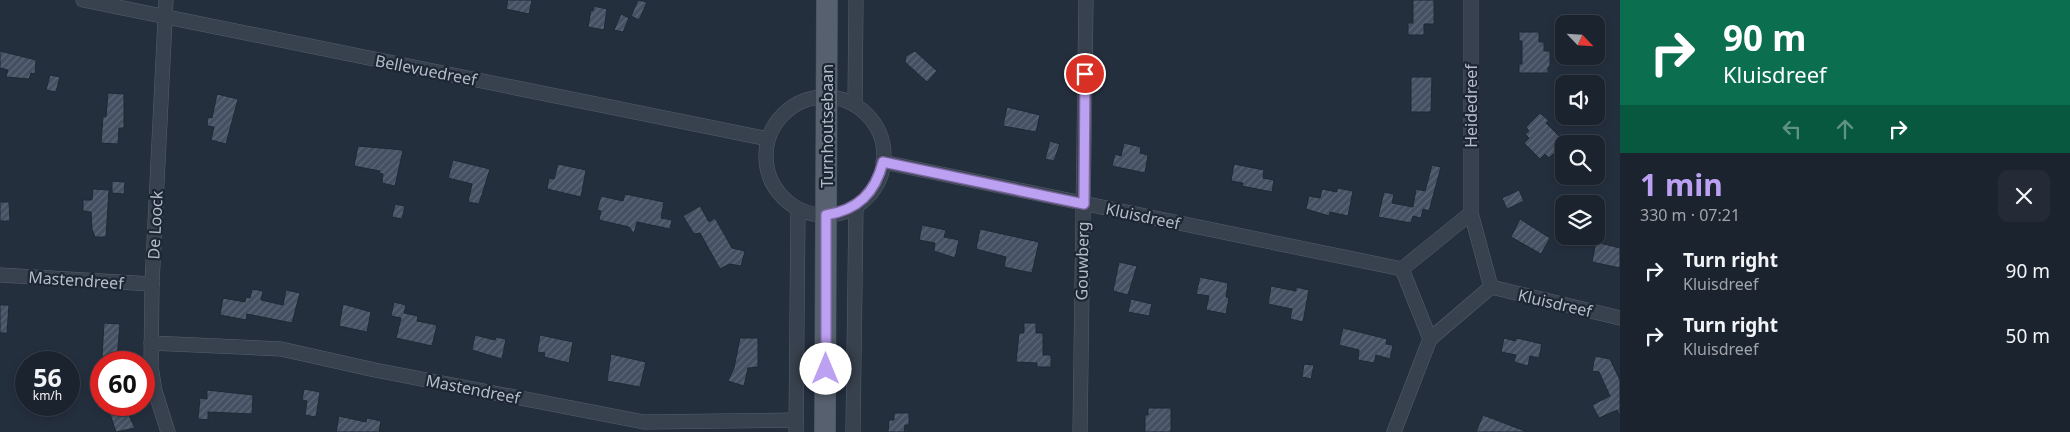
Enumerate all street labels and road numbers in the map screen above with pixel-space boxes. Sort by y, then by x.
street label: Bellevuedreef [373,49,480,91]
street label: Heidedreef [1460,63,1482,148]
street label: Turnhoutsebaan [816,64,838,188]
street label: De Loock [142,190,168,260]
street label: Kluisdreef [1104,197,1184,235]
street label: Gouwberg [1070,221,1094,301]
street label: Mastendreef [28,266,126,294]
street label: Kluisdreef [1516,284,1596,323]
street label: Mastendreef [424,369,523,409]

